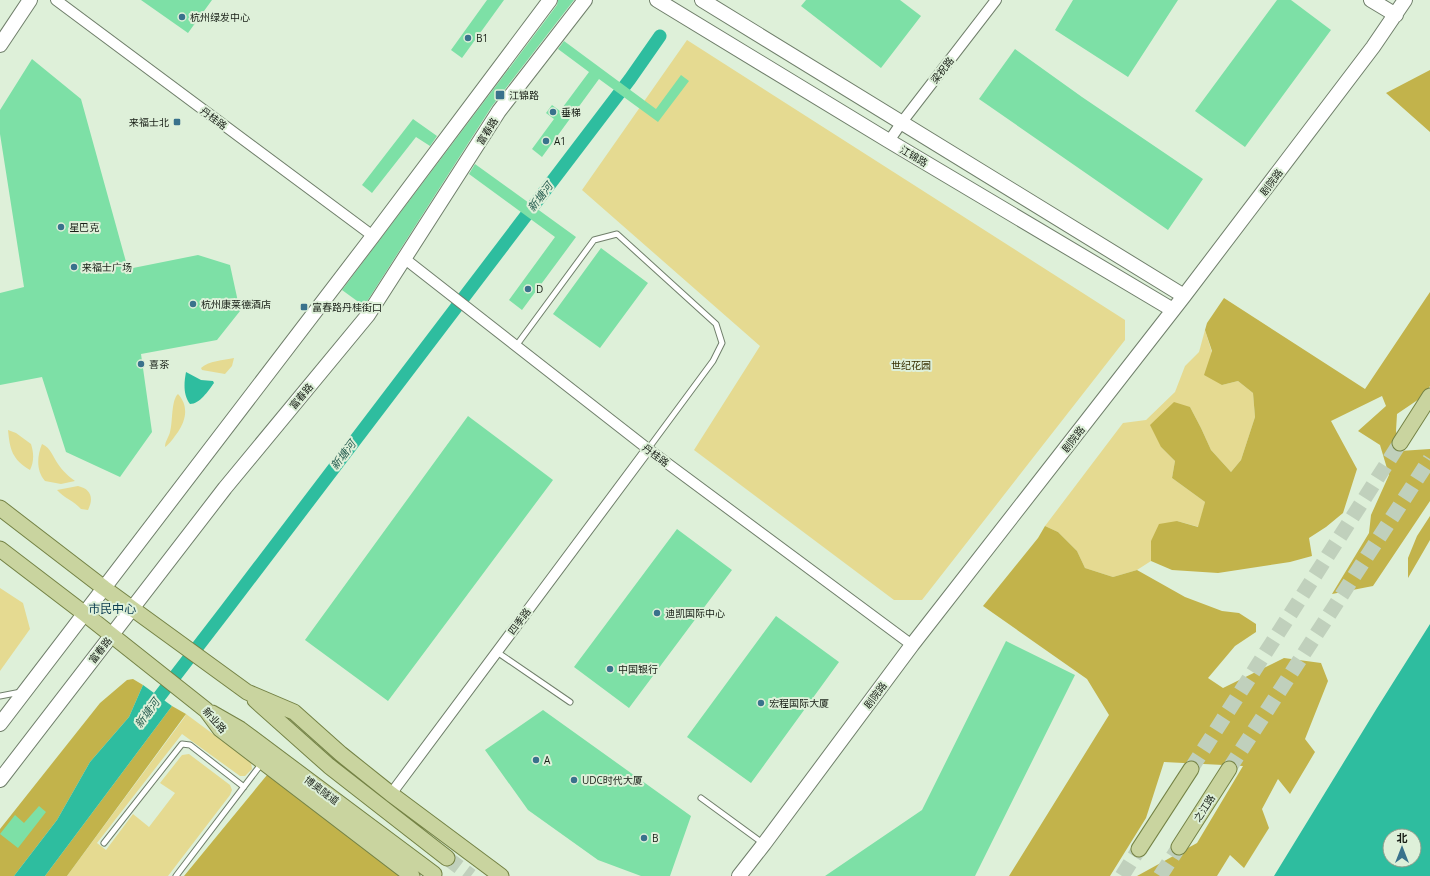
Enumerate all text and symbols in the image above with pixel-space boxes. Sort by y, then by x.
place label: 杭州绿发中心 [190,10,250,24]
marker: 杭州绿发中心 [177,12,187,22]
place label: B1 [476,31,488,45]
marker: B1 [463,33,473,43]
street label: 梁祝路 [927,54,957,86]
place label: 江锦路 [509,88,539,102]
marker: 江锦路 [494,89,506,101]
street label: 丹桂路 [198,103,230,133]
place label: 垂梯 [561,105,581,119]
marker: 垂梯 [548,107,558,117]
place label: 来福士北 [129,115,169,129]
street label: 富春路 [473,115,501,147]
marker: 来福士北 [172,117,182,127]
place label: A1 [554,134,566,148]
marker: A1 [541,136,551,146]
street label: 江锦路 [898,142,930,170]
street label: 剧院路 [1256,166,1286,198]
water label: 新塘河 [524,177,557,214]
place label: 星巴克 [69,220,99,234]
marker: 星巴克 [56,222,66,232]
place label: 来福士广场 [82,260,132,274]
marker: 来福士广场 [69,262,79,272]
place label: D [536,282,543,296]
marker: D [523,284,533,294]
place label: 杭州康莱德酒店 [201,297,271,311]
marker: 杭州康莱德酒店 [188,299,198,309]
place label: 富春路丹桂街口 [312,300,382,314]
marker: 富春路丹桂街口 [299,302,309,312]
place label: 喜茶 [149,357,170,371]
park label: 世纪花园 [891,358,931,372]
marker: 喜茶 [136,359,146,369]
street label: 富春路 [286,380,316,412]
street label: 剧院路 [1058,423,1088,455]
water label: 新塘河 [327,435,360,472]
street label: 丹桂路 [640,440,672,470]
district label: 市民中心 [88,600,136,617]
street label: 四季路 [504,605,534,637]
place label: 迪凯国际中心 [665,606,725,620]
marker: 迪凯国际中心 [652,608,662,618]
street label: 富春路 [85,634,115,666]
place label: 中国银行 [618,662,658,676]
marker: 中国银行 [605,664,615,674]
street label: 剧院路 [860,679,890,711]
water label: 新塘河 [131,693,164,730]
place label: 宏程国际大厦 [769,696,829,710]
marker: 宏程国际大厦 [756,698,766,708]
street label: 新业路 [200,704,230,736]
place label: A [544,753,551,767]
marker: A [531,755,541,765]
street label: 博奥隧道 [302,772,342,808]
place label: UDC时代大厦 [582,773,643,787]
marker: UDC时代大厦 [569,775,579,785]
street label: 之江路 [1190,792,1218,824]
north arrow [1382,828,1422,868]
text: 北 [1397,830,1408,845]
place label: B [652,831,658,845]
marker: B [639,833,649,843]

